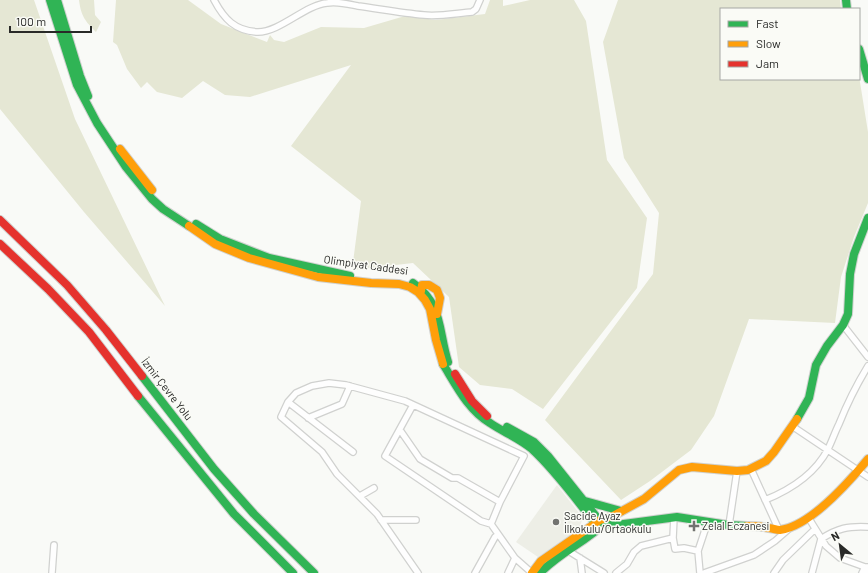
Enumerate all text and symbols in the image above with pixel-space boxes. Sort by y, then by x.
scale bar [10,8,91,34]
legend [720,8,860,80]
text: 100 m [16,14,46,28]
text: Fast [756,16,779,30]
text: Slow [756,36,781,50]
text: Jam [756,56,779,70]
street label: Olimpiyat Caddesi [323,252,409,277]
street label: İzmir Çevre Yolu [139,354,197,423]
place label: Sacide Ayaz İlkokulu/Ortaokulu [564,509,651,535]
marker: Sacide Ayaz İlkokulu/Ortaokulu [551,517,561,527]
place label: Zelal Eczanesi [702,519,770,532]
marker: Zelal Eczanesi [689,521,699,531]
north arrow [820,525,860,565]
text: N [829,528,841,543]

